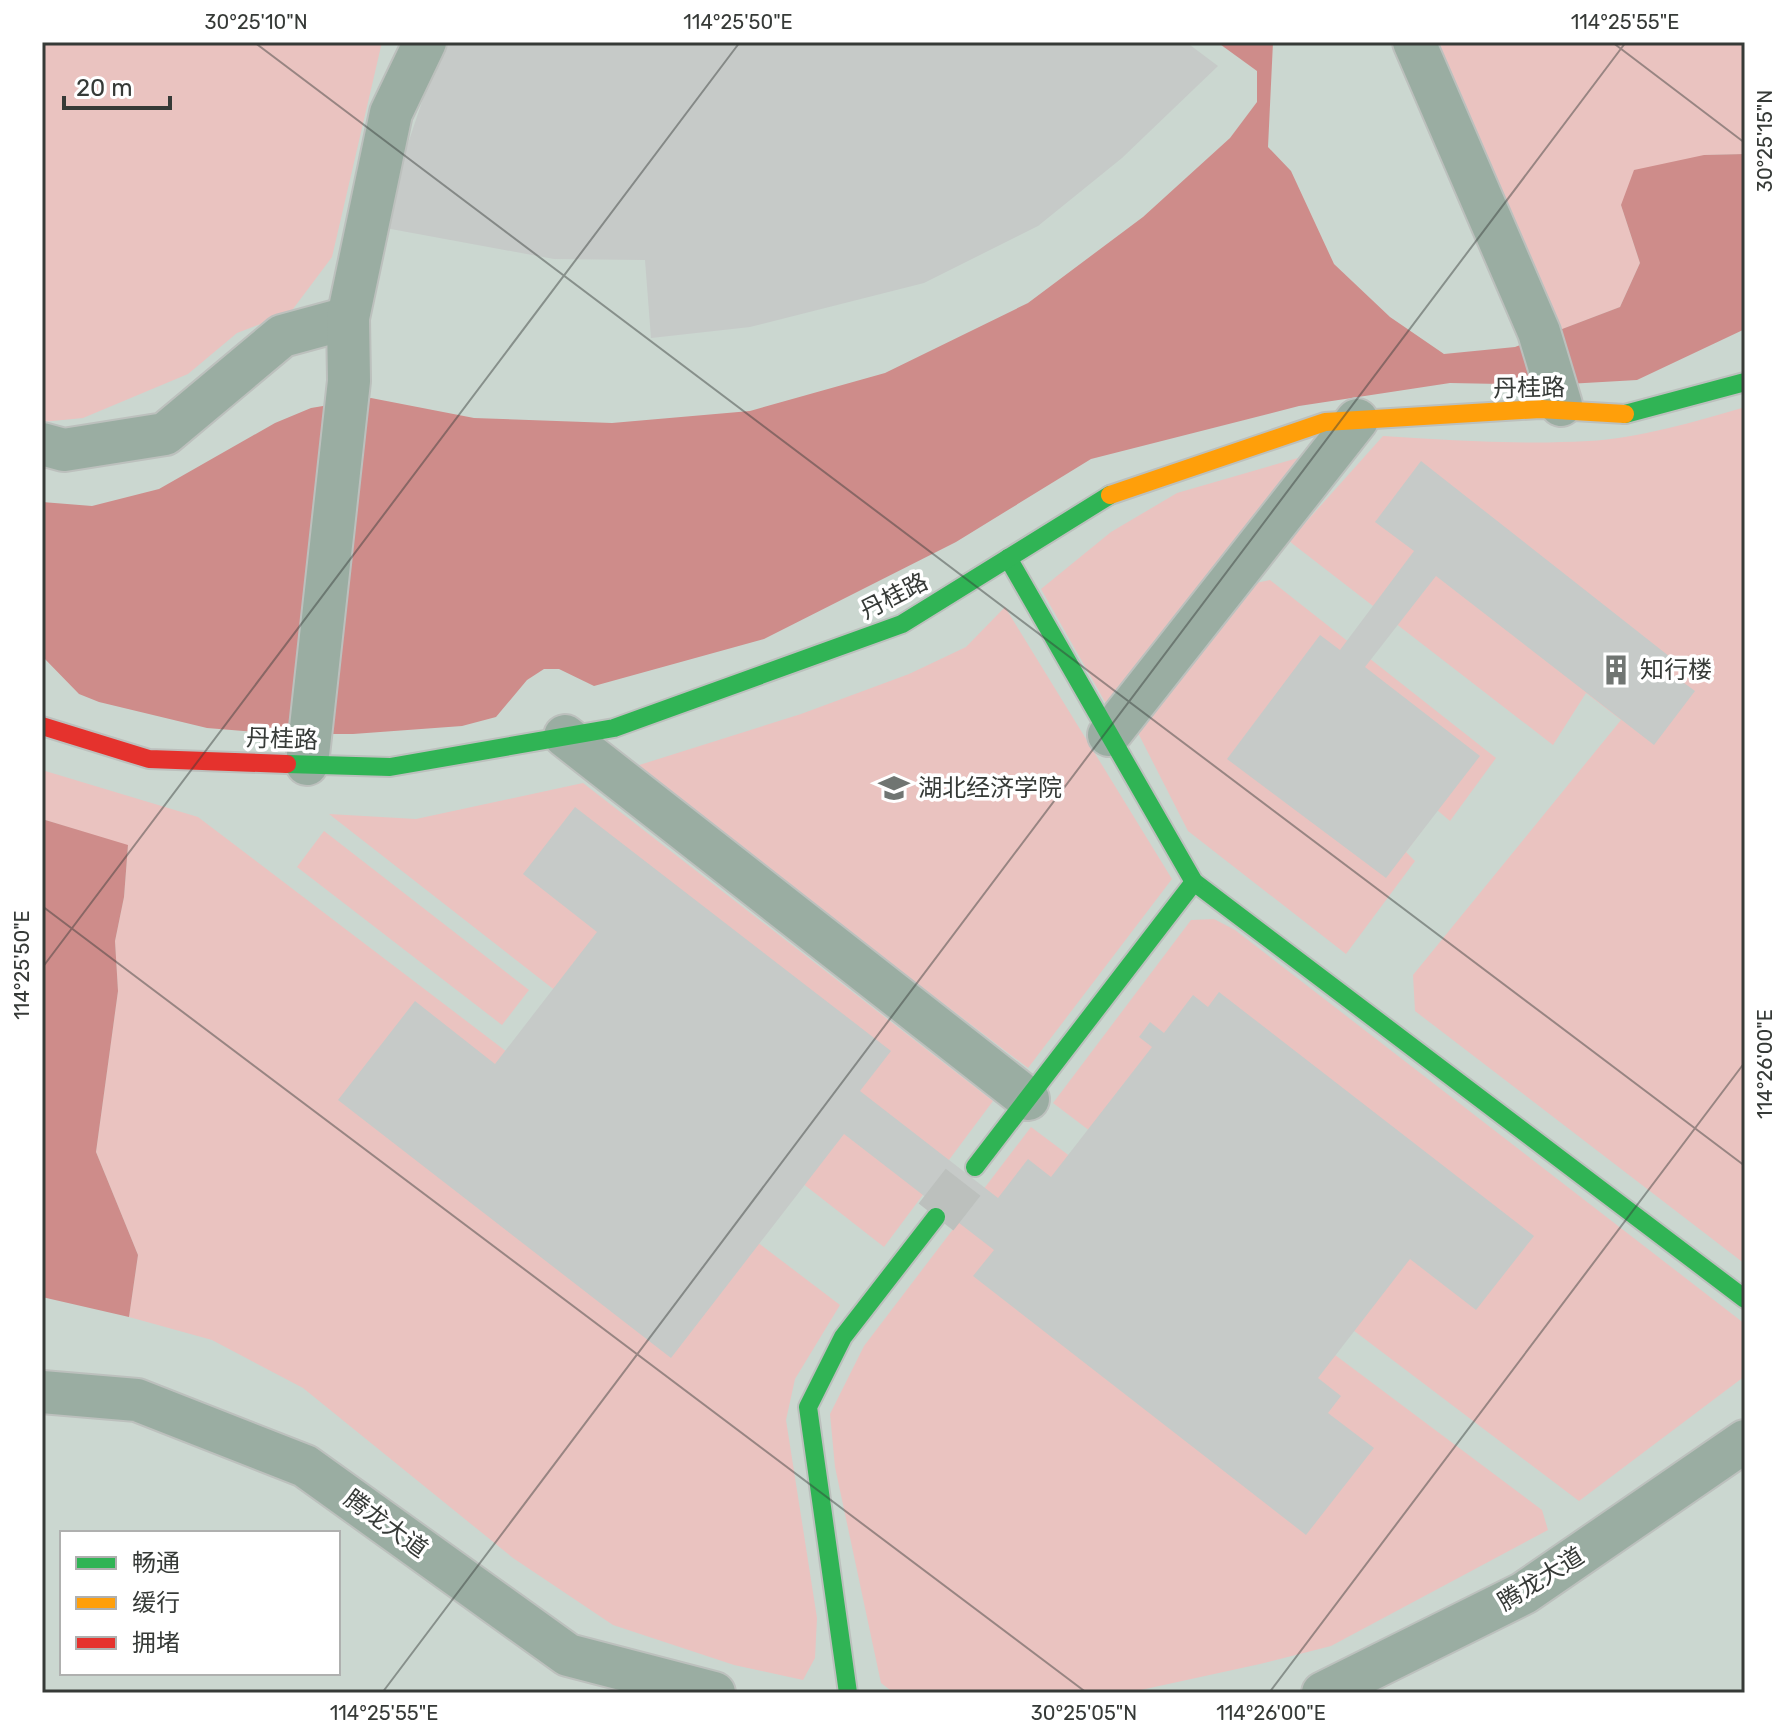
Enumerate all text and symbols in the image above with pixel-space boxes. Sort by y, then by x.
text: 30°25'10"N [204,10,308,34]
text: 114°25'50"E [683,10,793,34]
text: 114°25'55"E [1571,10,1679,34]
scale bar [64,60,170,110]
text: 20 m [76,74,133,102]
text: 30°25'15"N [1753,90,1777,192]
street label: 丹桂路 [1493,373,1565,403]
street label: 丹桂路 [856,567,932,625]
building icon: 知行楼 [1599,653,1633,687]
place label: 知行楼 [1640,656,1712,684]
street label: 丹桂路 [246,724,318,754]
school or university icon: 湖北经济学院 [877,771,911,805]
place label: 湖北经济学院 [918,774,1062,802]
text: 114°25'50"E [10,910,34,1020]
text: 114°26'00"E [1753,1009,1777,1119]
street label: 腾龙大道 [339,1484,433,1564]
legend [60,1531,340,1675]
street label: 腾龙大道 [1493,1542,1589,1616]
text: 畅通 [132,1549,180,1577]
text: 缓行 [132,1589,180,1617]
text: 拥堵 [132,1629,180,1657]
text: 114°25'55"E [330,1701,438,1725]
text: 30°25'05"N [1031,1701,1137,1725]
text: 114°26'00"E [1216,1701,1326,1725]

